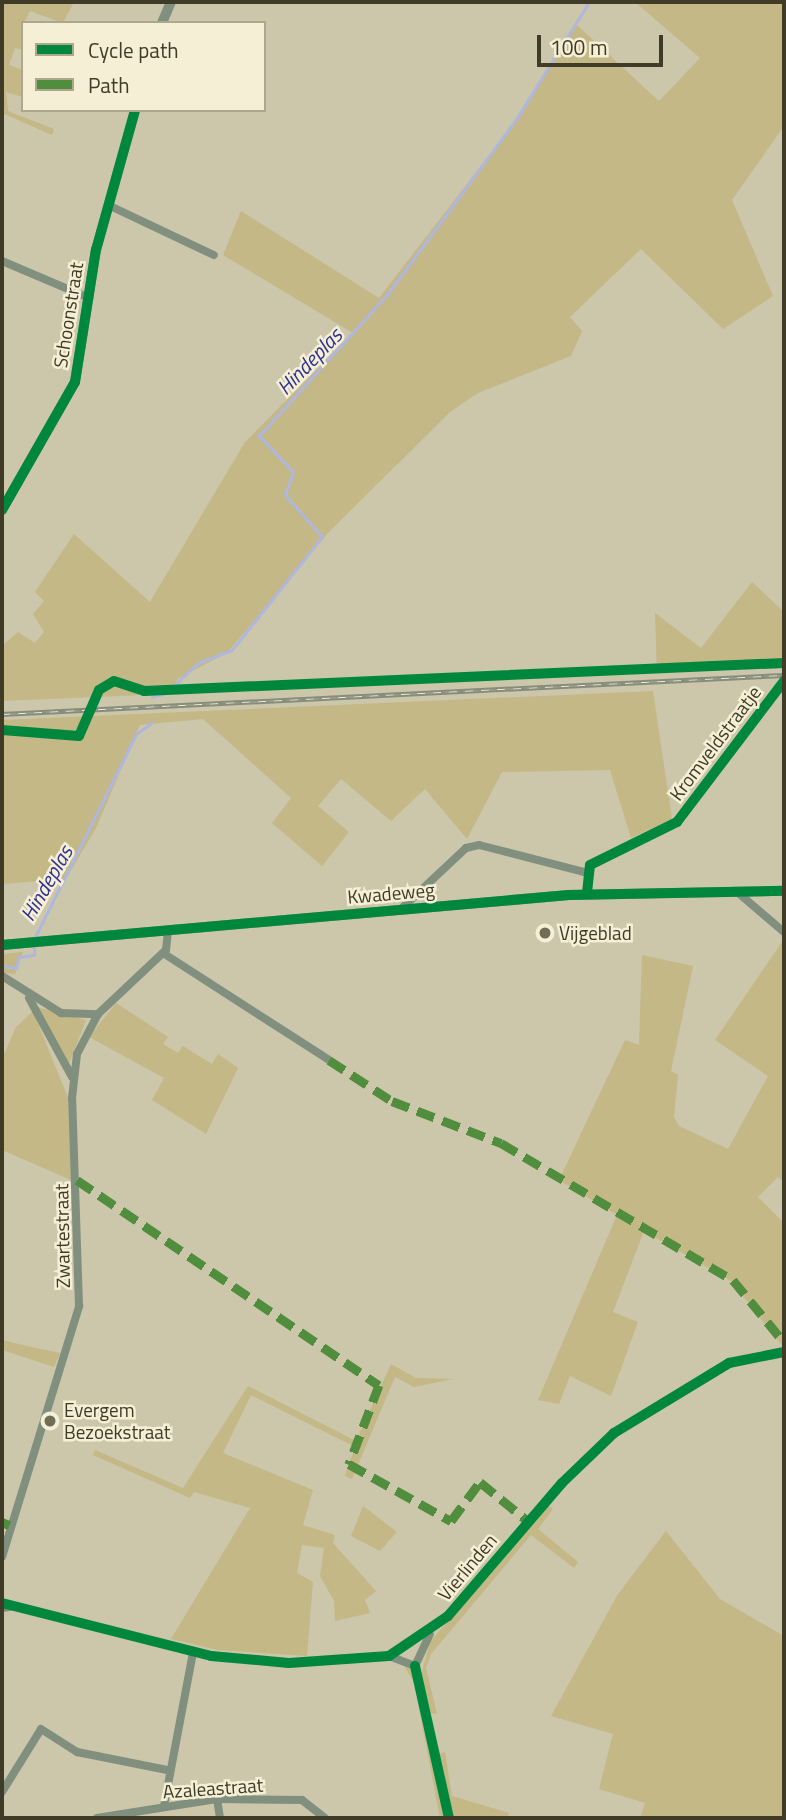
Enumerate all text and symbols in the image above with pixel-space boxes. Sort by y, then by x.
legend [21,21,266,112]
scale bar [541,21,667,65]
text: 100 m [550,31,607,63]
text: Cycle path [88,34,179,66]
text: Path [88,69,130,101]
street label: Schoonstraat [48,260,88,370]
water label: Hindeplas [271,323,347,399]
street label: Kromveldstraatje [665,681,765,805]
water label: Hindeplas [14,841,78,925]
street label: Kwadeweg [346,878,436,908]
place label: Vijgeblad [559,922,632,944]
marker: Vijgeblad [537,925,553,941]
street label: Zwartestraat [50,1184,74,1288]
place label: Evergem Bezoekstraat [64,1399,170,1443]
marker: Evergem Bezoekstraat [42,1413,58,1429]
street label: Vierlinden [433,1529,501,1605]
street label: Azaleastraat [162,1773,264,1803]

